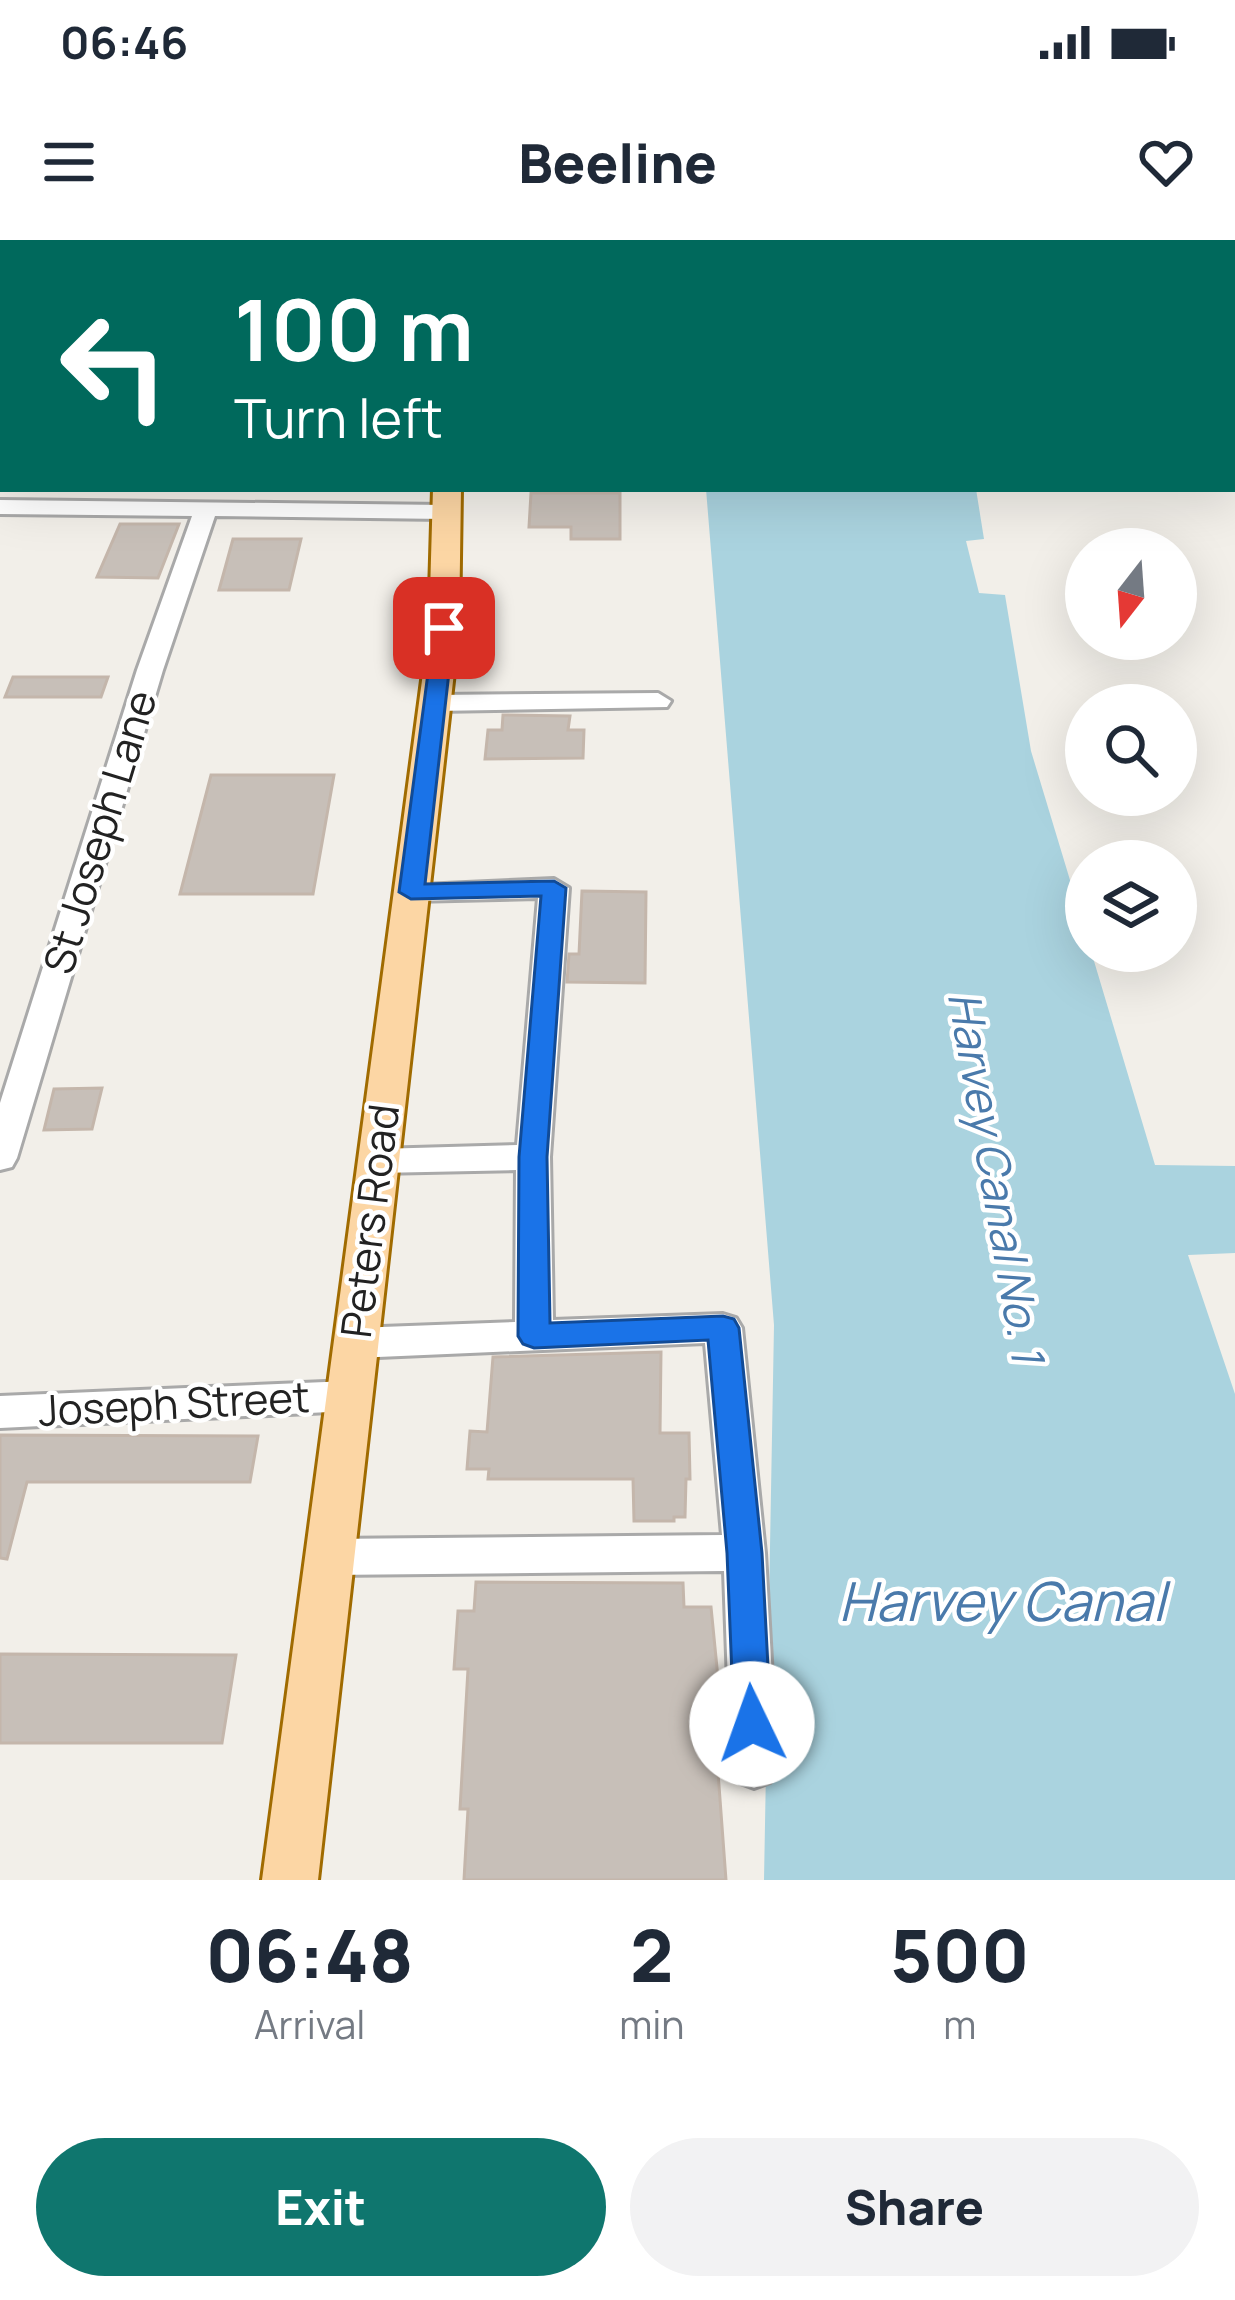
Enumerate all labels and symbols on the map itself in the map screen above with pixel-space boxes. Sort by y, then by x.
north arrow [1065,528,1197,660]
pin [393,577,495,679]
street label: St Joseph Lane [28,683,170,981]
water label: Harvey Canal No. 1 [934,987,1061,1370]
street label: Peters Road [326,1101,412,1341]
street label: Joseph Street [37,1367,311,1439]
water label: Harvey Canal [839,1563,1172,1637]
position arrow [689,1661,815,1787]

